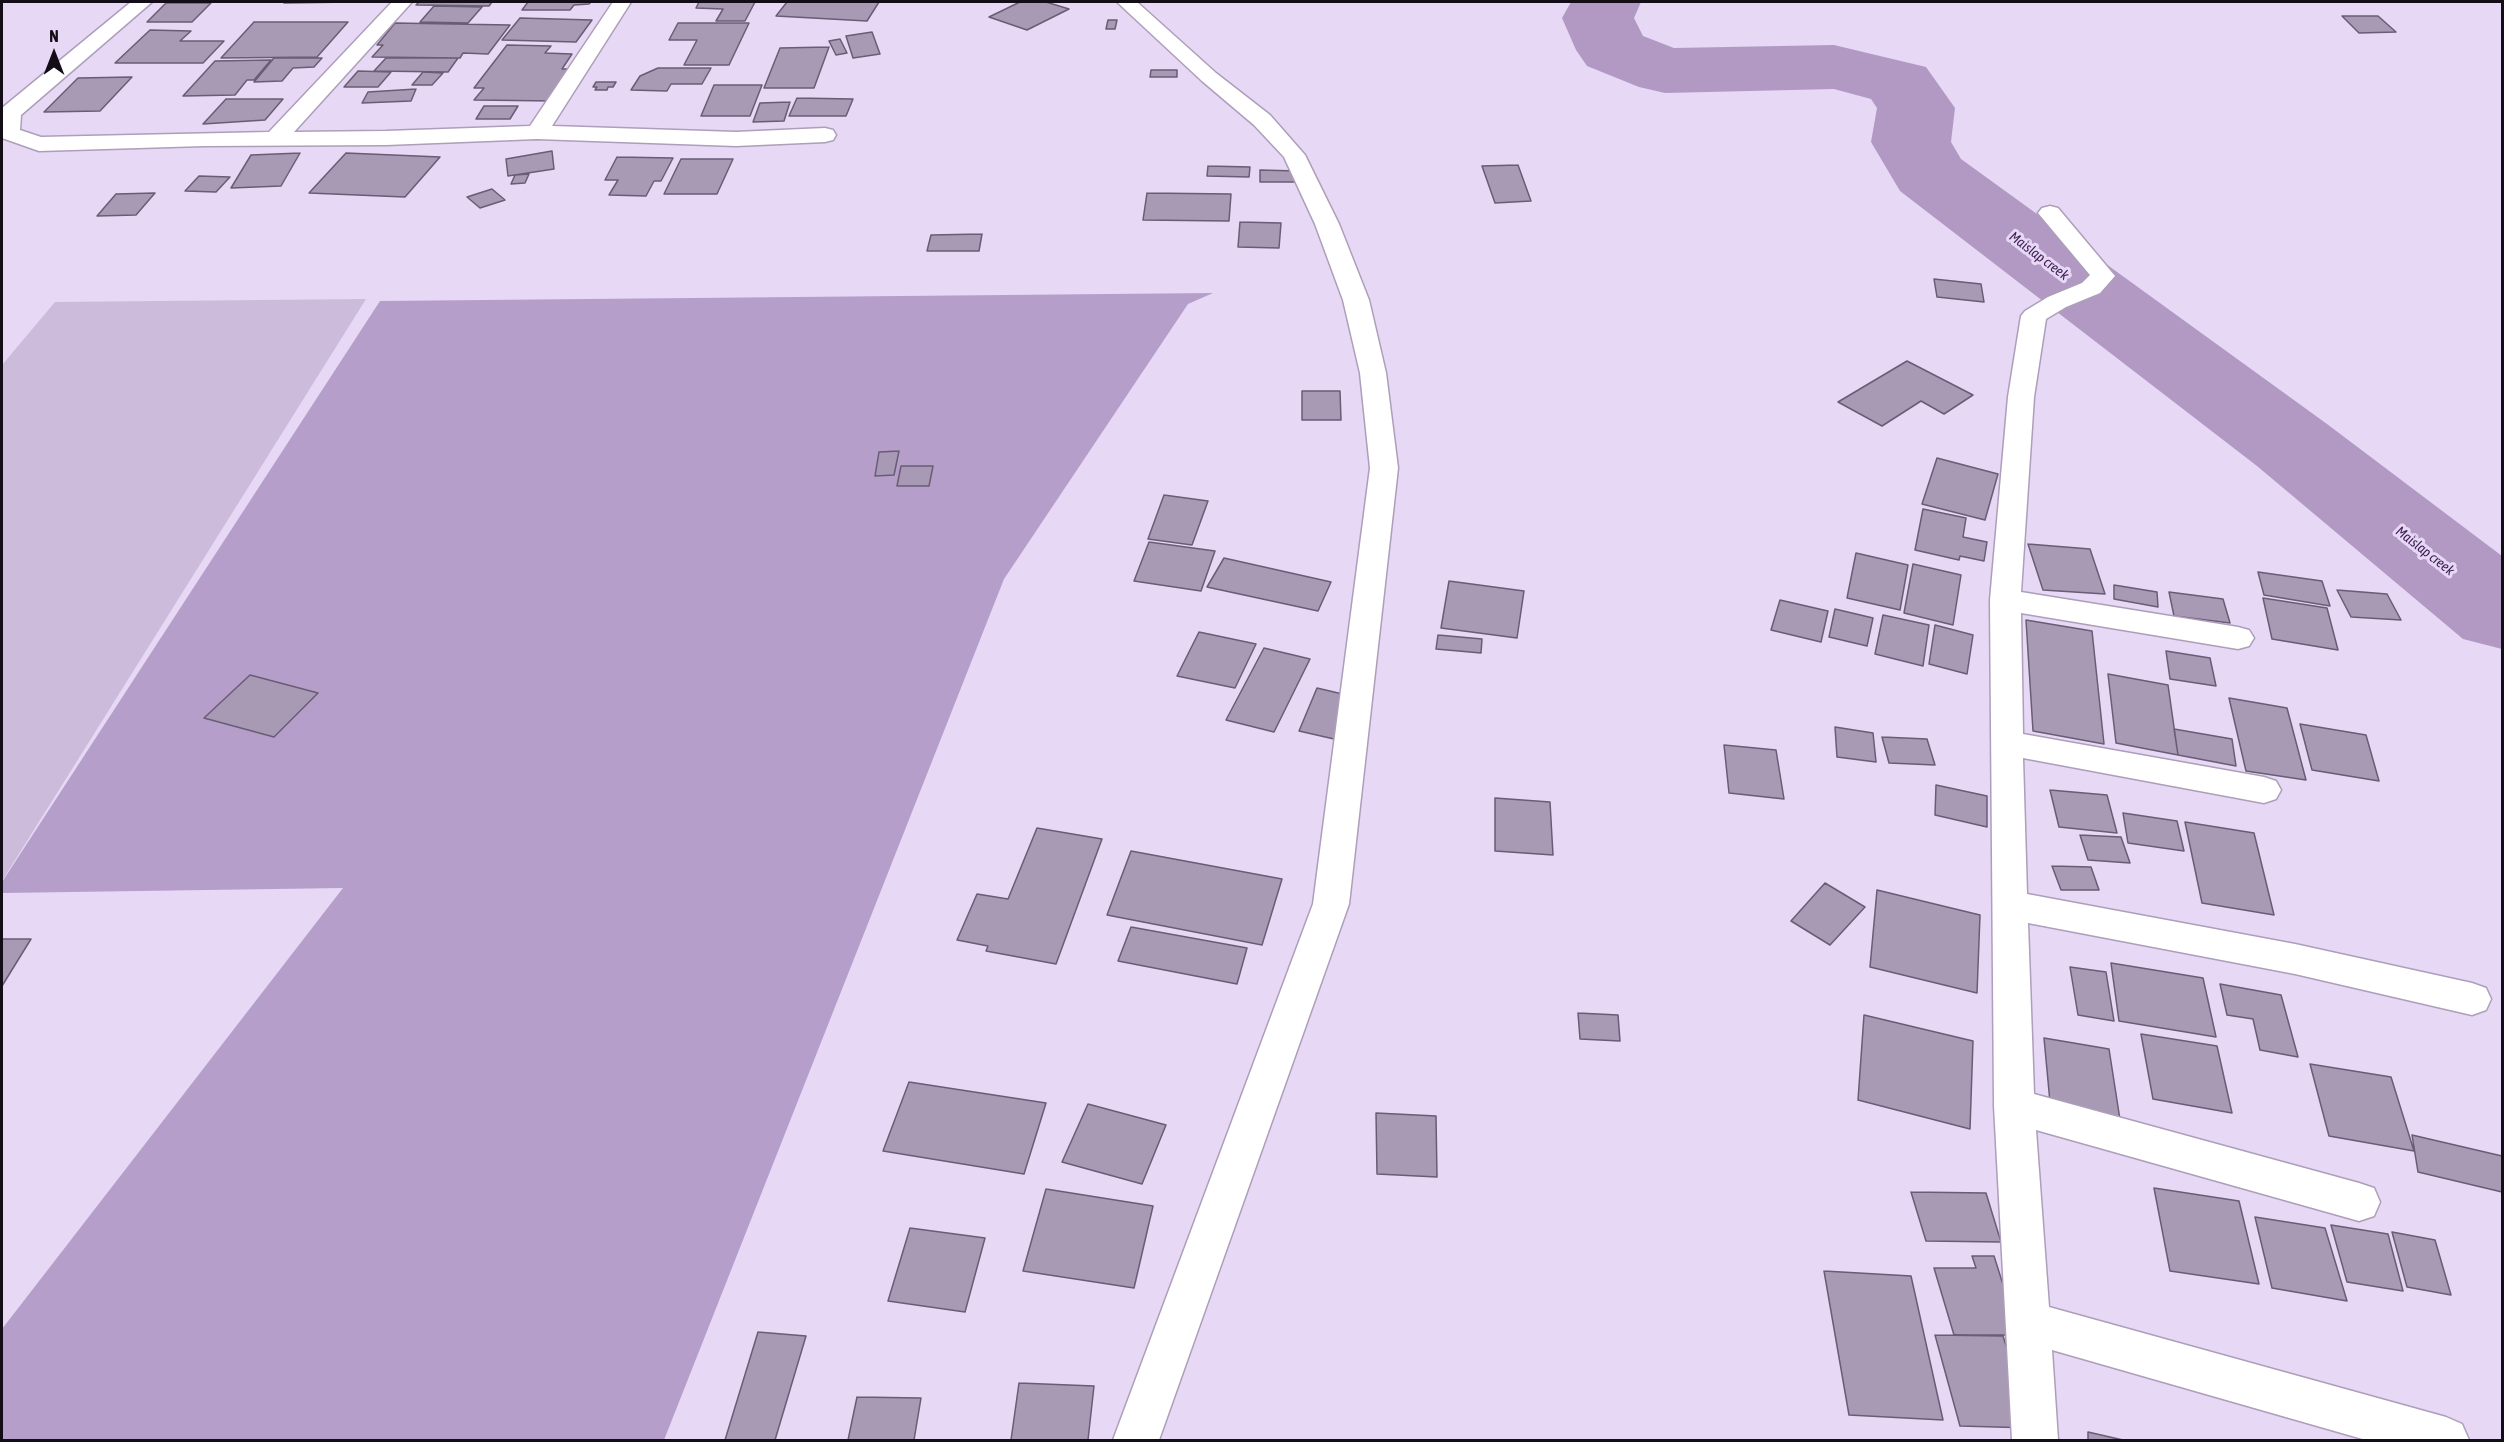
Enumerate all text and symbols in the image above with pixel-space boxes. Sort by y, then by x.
north arrow [24,24,84,84]
text: N [49,27,59,45]
water label: Maislap creek [2006,228,2072,284]
water label: Maislap creek [2392,523,2458,579]

